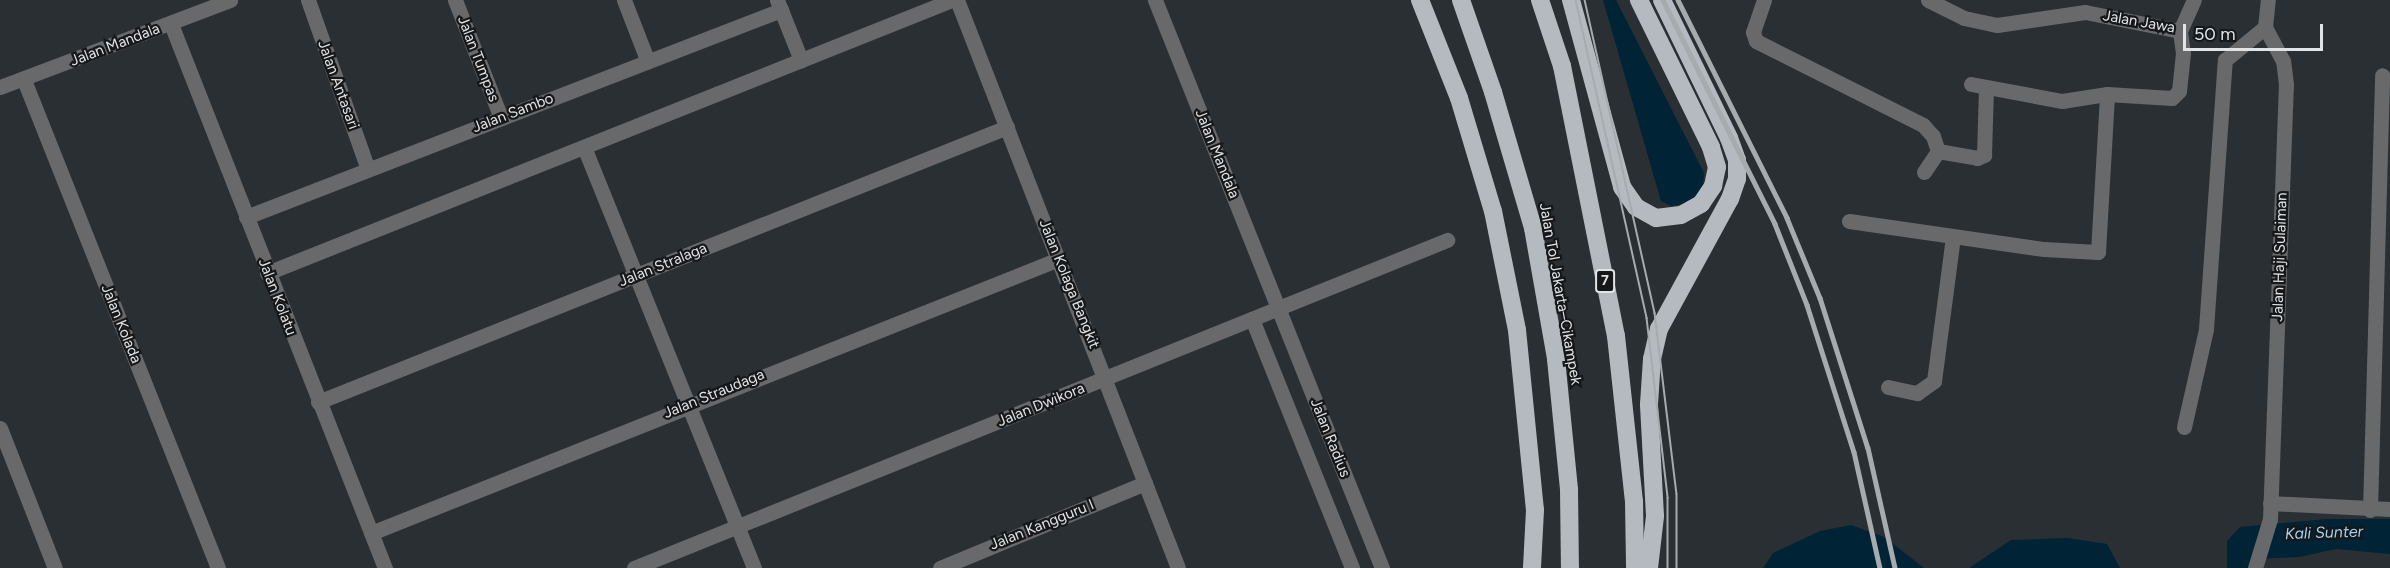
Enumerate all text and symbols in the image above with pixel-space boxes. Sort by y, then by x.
street label: Jalan Jawa [2102,7,2176,37]
scale bar [2186,12,2326,50]
street label: Jalan Tumpas [453,13,503,105]
street label: Jalan Mandala [68,20,162,70]
text: 50 m [2194,23,2236,45]
street label: Jalan Antasari [314,38,362,132]
street label: Jalan Sambo [470,89,556,137]
street label: Jalan Mandala [1191,107,1243,201]
street label: Jalan Haji Sulaiman [2269,192,2291,322]
street label: Jalan Tol Jakarta–Cikampek [1535,202,1585,386]
street label: Jalan Kolaga Bangkit [1035,217,1103,351]
street label: Jalan Stralaga [616,239,710,291]
street label: Jalan Kolatu [254,256,300,338]
road number: 7 [1594,270,1616,292]
street label: Jalan Kolada [97,282,145,366]
street label: Jalan Straudaga [661,366,767,422]
street label: Jalan Dwikora [995,379,1087,431]
street label: Jalan Radius [1306,396,1354,480]
street label: Jalan Kangguru I [987,496,1097,554]
water label: Kali Sunter [2285,522,2363,544]

